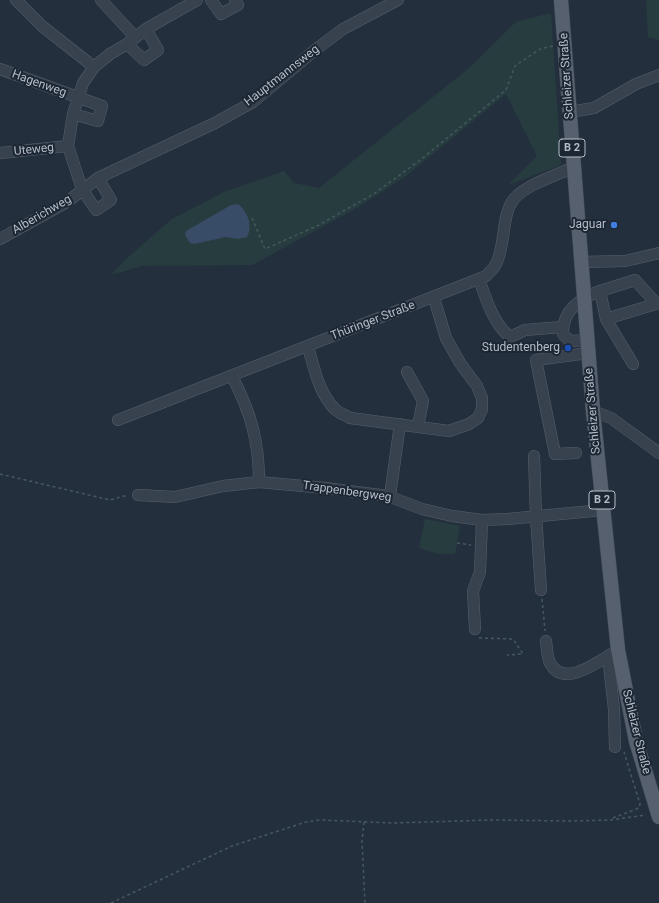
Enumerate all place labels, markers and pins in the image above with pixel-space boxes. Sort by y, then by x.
place label: Jaguar [569,218,606,232]
marker: Jaguar [609,220,619,230]
place label: Studentenberg [482,341,560,355]
marker: Studentenberg [563,343,573,353]

